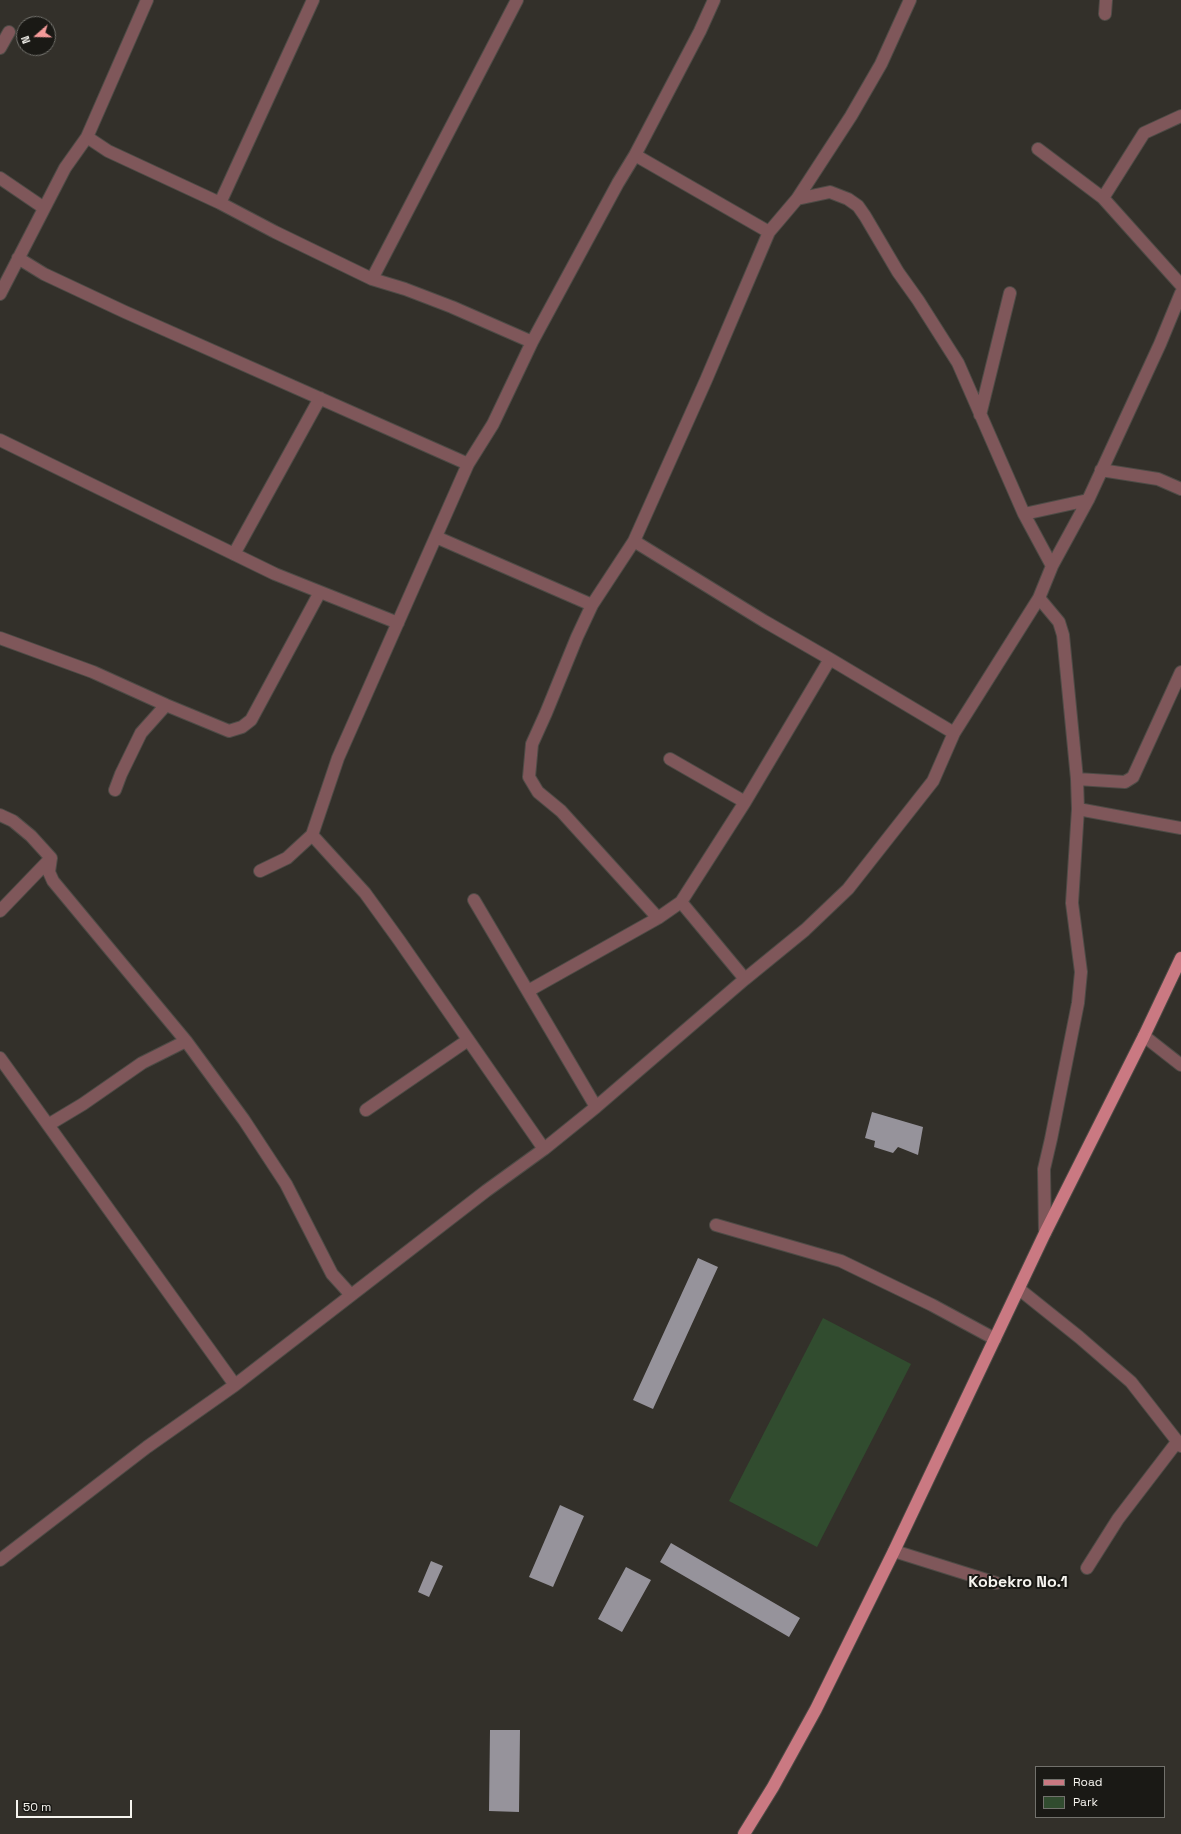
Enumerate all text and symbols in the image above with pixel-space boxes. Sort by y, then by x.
north arrow [16,16,56,56]
text: N [18,34,34,46]
district label: Kobekro No.1 [968,1573,1068,1593]
legend [1035,1766,1165,1818]
text: Road [1073,1774,1102,1790]
scale bar [18,1792,134,1818]
text: Park [1073,1794,1098,1810]
text: 50 m [23,1799,51,1815]

